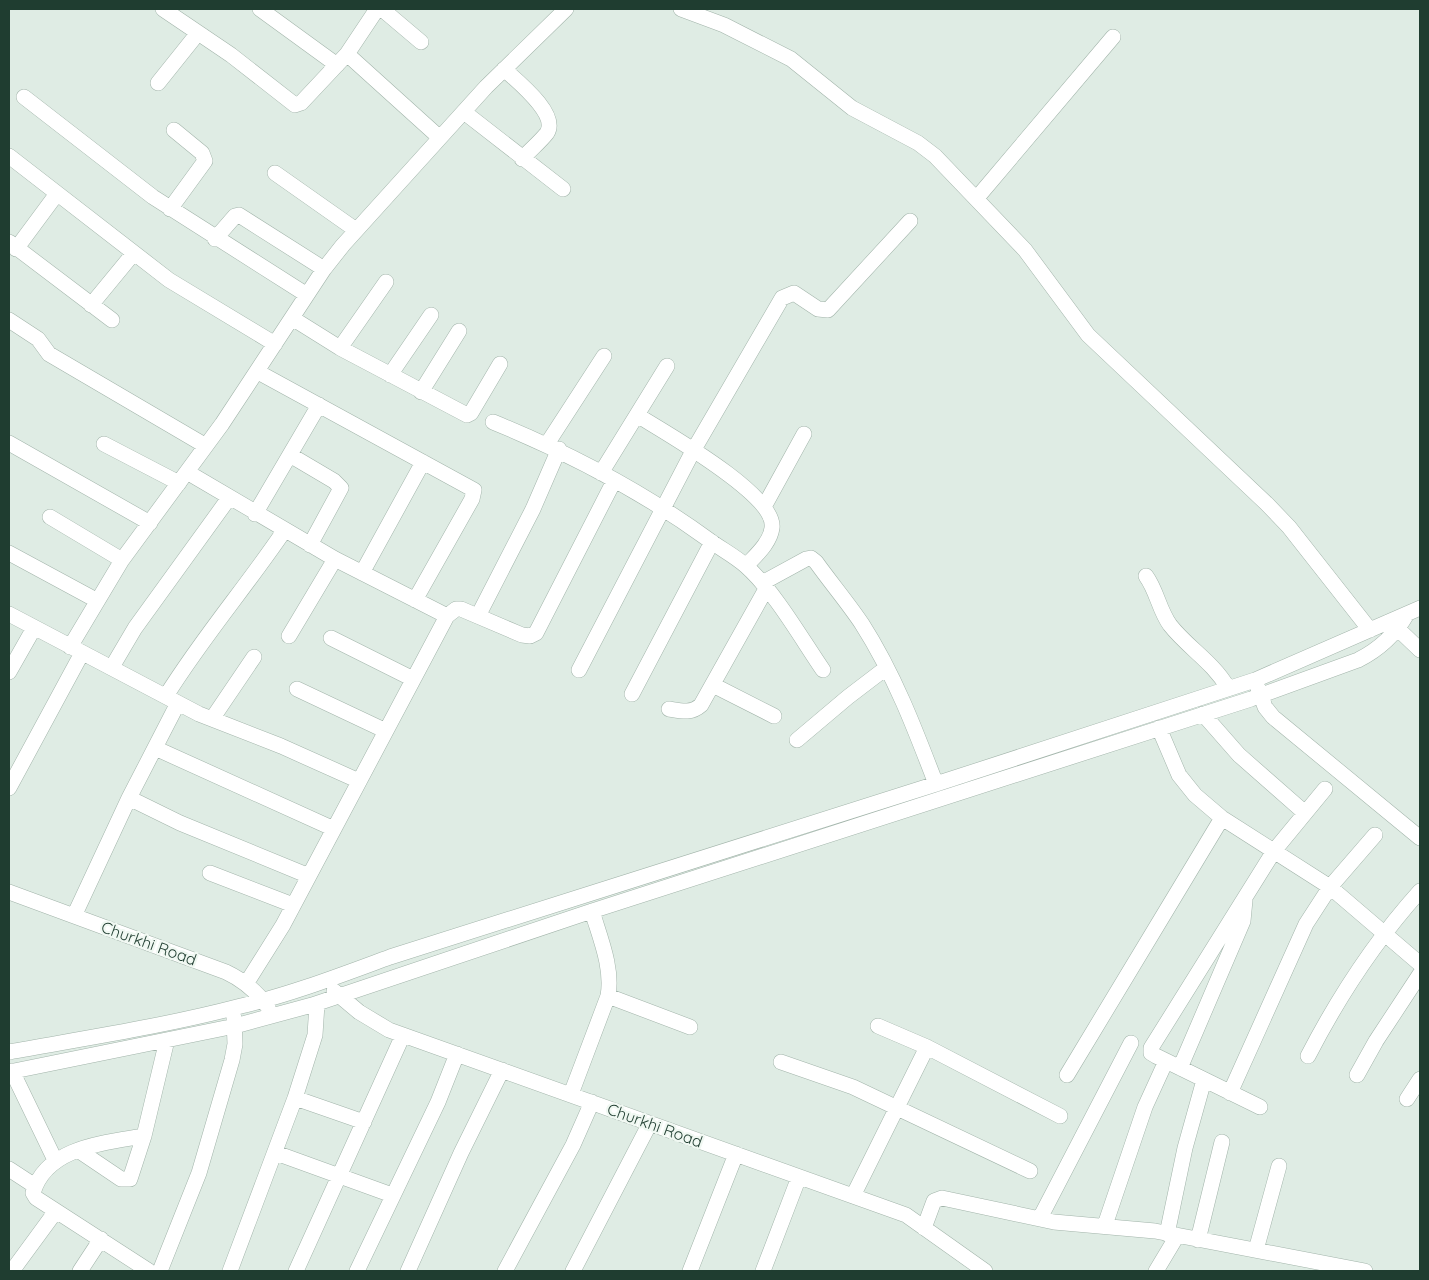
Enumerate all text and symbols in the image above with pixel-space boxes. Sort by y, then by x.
street label: Churkhi Road [99,917,199,969]
street label: Churkhi Road [605,1099,705,1151]

